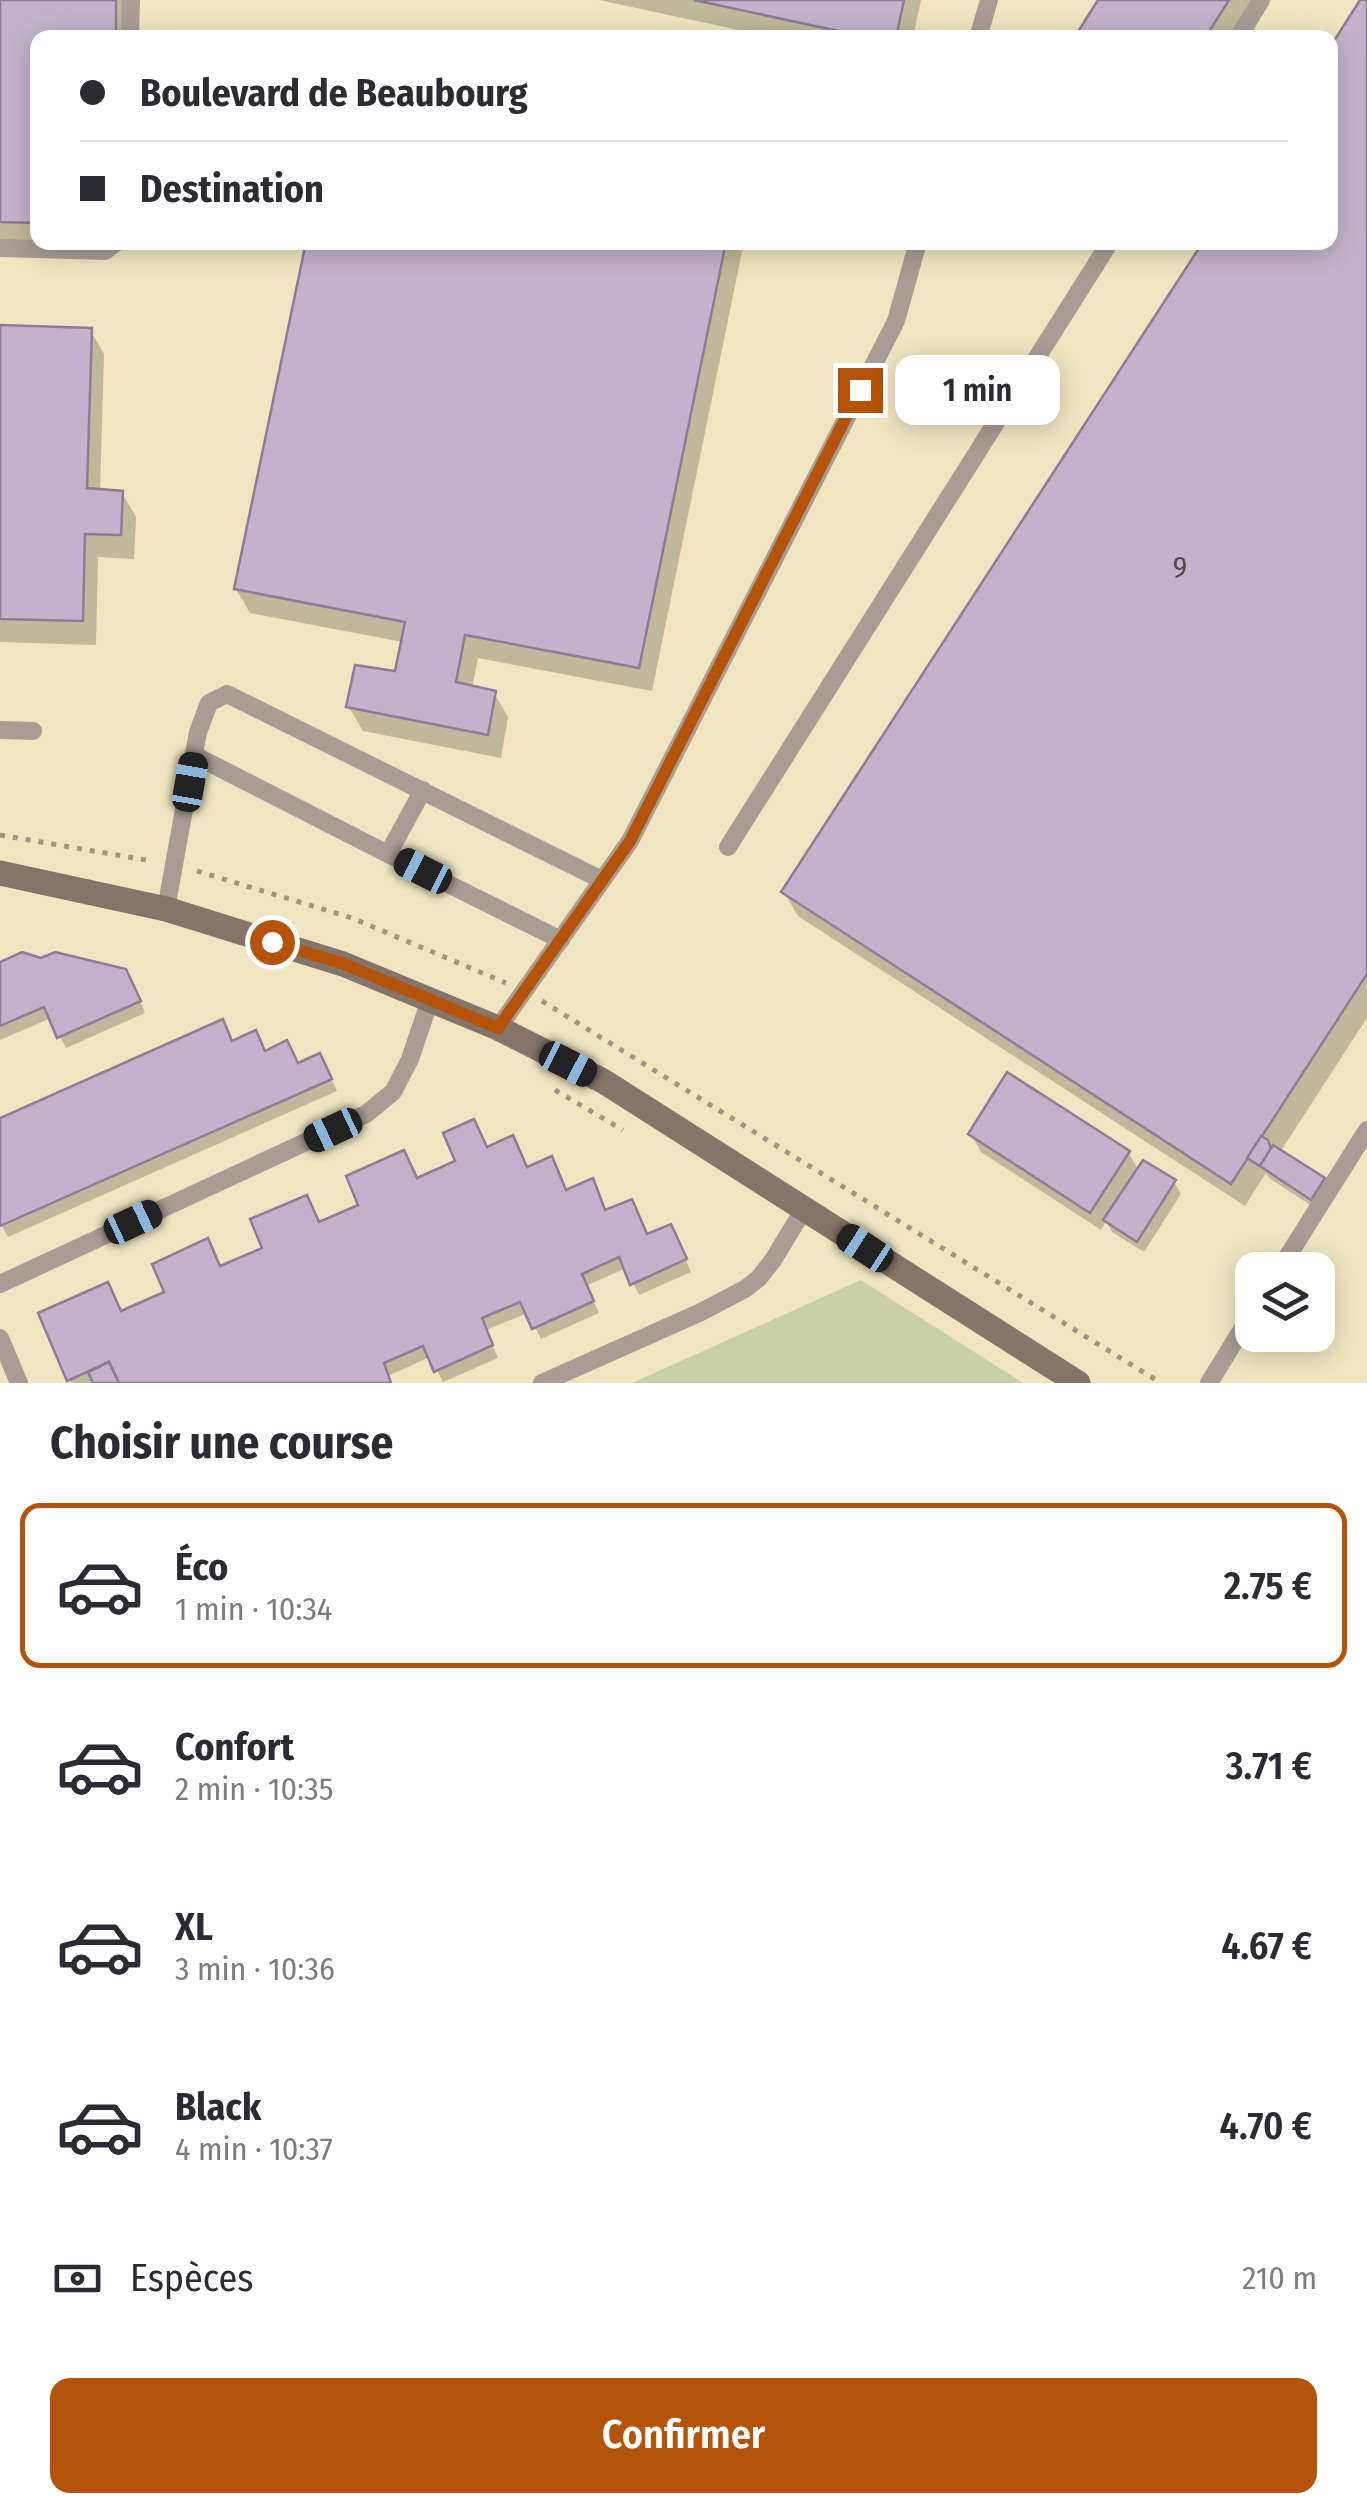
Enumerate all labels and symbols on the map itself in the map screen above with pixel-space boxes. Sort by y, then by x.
callout: 1 min [895,355,1060,425]
route end [838,368,883,413]
house number: 9 [1173,549,1187,585]
car [170,750,210,814]
car [389,844,457,898]
route start [250,920,295,965]
car [534,1037,602,1091]
car [299,1104,367,1156]
car [99,1196,167,1248]
car [832,1219,898,1277]

